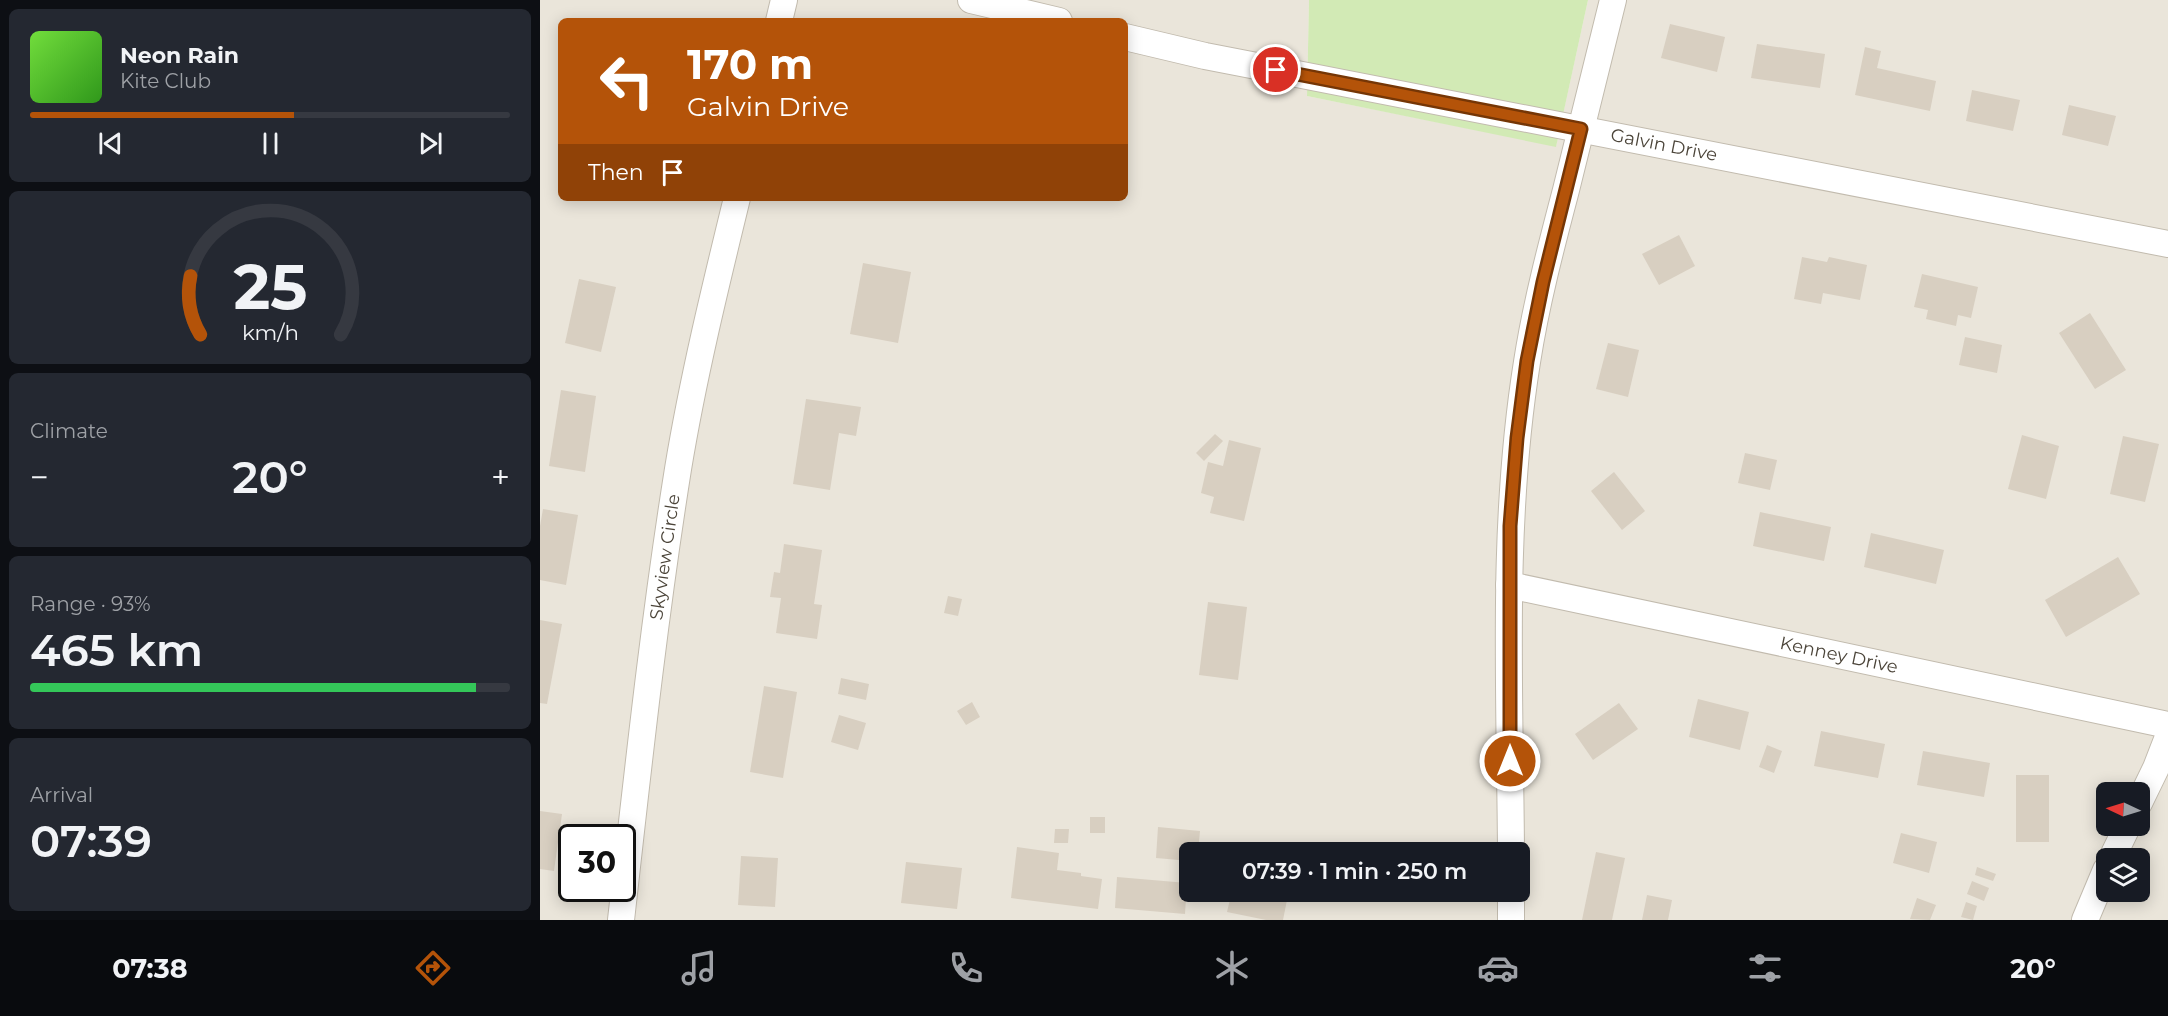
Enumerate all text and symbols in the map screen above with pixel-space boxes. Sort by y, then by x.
text: 170 m [687,38,813,90]
text: Neon Rain [120,42,239,69]
icon: left [588,42,666,120]
pin [1250,44,1301,95]
icon: arrive [1259,53,1292,86]
text: Kite Club [120,69,211,93]
text: Galvin Drive [687,90,849,123]
street label: Galvin Drive [1609,124,1719,166]
icon: previous [94,127,127,160]
icon: pause [254,127,287,160]
icon: next [414,127,447,160]
icon: arrive [656,156,689,189]
text: Then [588,159,644,186]
text: 25 [233,249,307,325]
text: km/h [241,319,299,345]
text: Climate [30,419,108,443]
text: 20° [232,449,308,504]
text: − [30,457,49,497]
text: + [491,457,510,497]
street label: Skyview Circle [645,492,685,622]
text: Range · 93% [30,592,151,616]
text: 465 km [30,622,203,677]
street label: Kenney Drive [1778,632,1900,678]
position arrow [1478,729,1542,793]
north arrow [2096,782,2150,836]
map controls [2096,782,2150,902]
text: Arrival [30,783,93,807]
text: 07:39 [30,813,152,868]
speed limit sign: 30 [558,824,636,902]
button: layers [2096,848,2150,902]
text: 07:39 · 1 min · 250 m [1242,858,1467,885]
icon: directions [412,947,454,989]
icon: music [678,947,720,989]
icon: phone [945,947,987,989]
icon: climate [1211,947,1253,989]
icon: car [1477,947,1519,989]
icon: filters [1744,947,1786,989]
text: 07:38 [112,952,188,985]
text: 20° [2010,952,2056,985]

